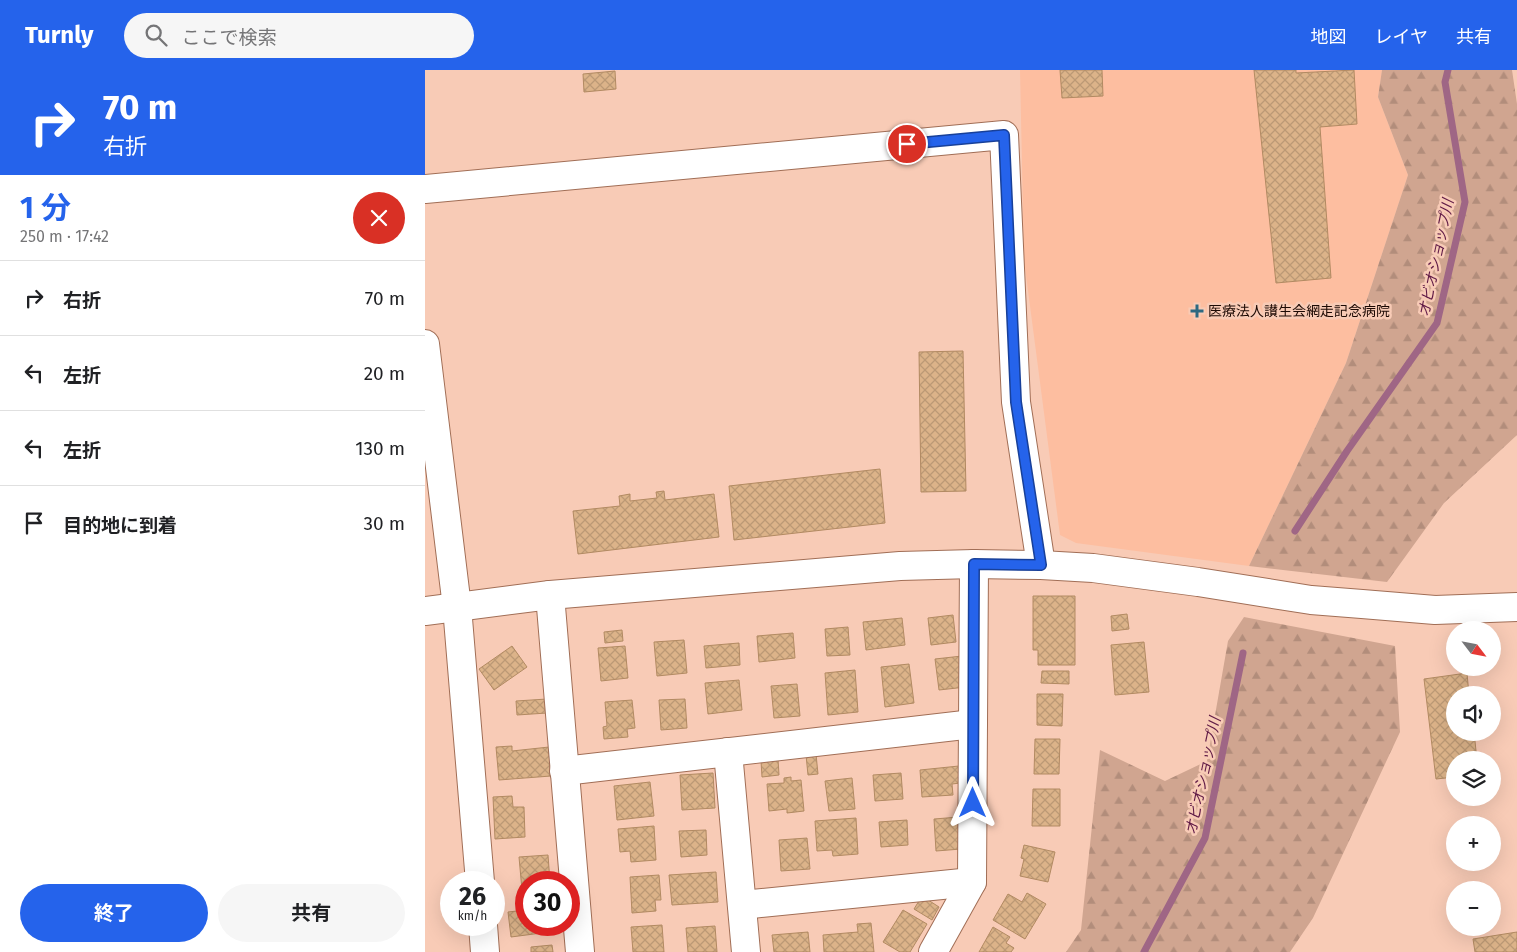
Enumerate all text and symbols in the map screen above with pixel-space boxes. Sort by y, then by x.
search box [124,13,474,58]
text: Turnly [25,21,94,49]
icon: search [142,21,170,49]
text: ここで検索 [182,26,277,49]
text: 地図 [1311,26,1347,48]
text: レイヤ [1375,26,1428,48]
text: 共有 [1456,26,1492,48]
text: 70 m [103,86,177,128]
icon: right [20,90,85,155]
pin [886,123,928,165]
icon: arrive [893,130,921,158]
text: 右折 [103,133,147,160]
text: 1 分 [20,190,71,226]
button: close [353,192,405,244]
water label: オビオショップ川 [1415,195,1458,319]
text: 250 m · 17:42 [20,227,109,246]
icon: right [20,284,48,312]
text: 70 m [365,287,405,310]
text: 右折 [63,289,101,312]
place label: 医療法人讃生会網走記念病院 [1208,303,1390,320]
marker: 医療法人讃生会網走記念病院 [1190,304,1204,318]
icon: left [20,359,48,387]
text: 20 m [364,362,405,385]
text: 左折 [63,364,101,387]
icon: left [20,434,48,462]
text: 130 m [355,437,405,460]
text: 左折 [63,439,101,462]
icon: arrive [20,509,48,537]
text: 30 m [364,512,405,535]
text: 目的地に到着 [63,514,177,537]
north arrow [1446,621,1501,676]
map controls [1446,621,1501,936]
button: sound [1446,686,1501,741]
water label: オビオショップ川 [1182,713,1225,837]
button: layers [1446,751,1501,806]
position arrow [946,776,998,828]
button: + [1446,816,1501,871]
speed limit sign: 30 [515,871,580,936]
button: − [1446,881,1501,936]
text: 26 [459,882,486,912]
button: 終了 [20,884,208,942]
button: 共有 [218,884,405,942]
text: km/h [458,909,487,923]

